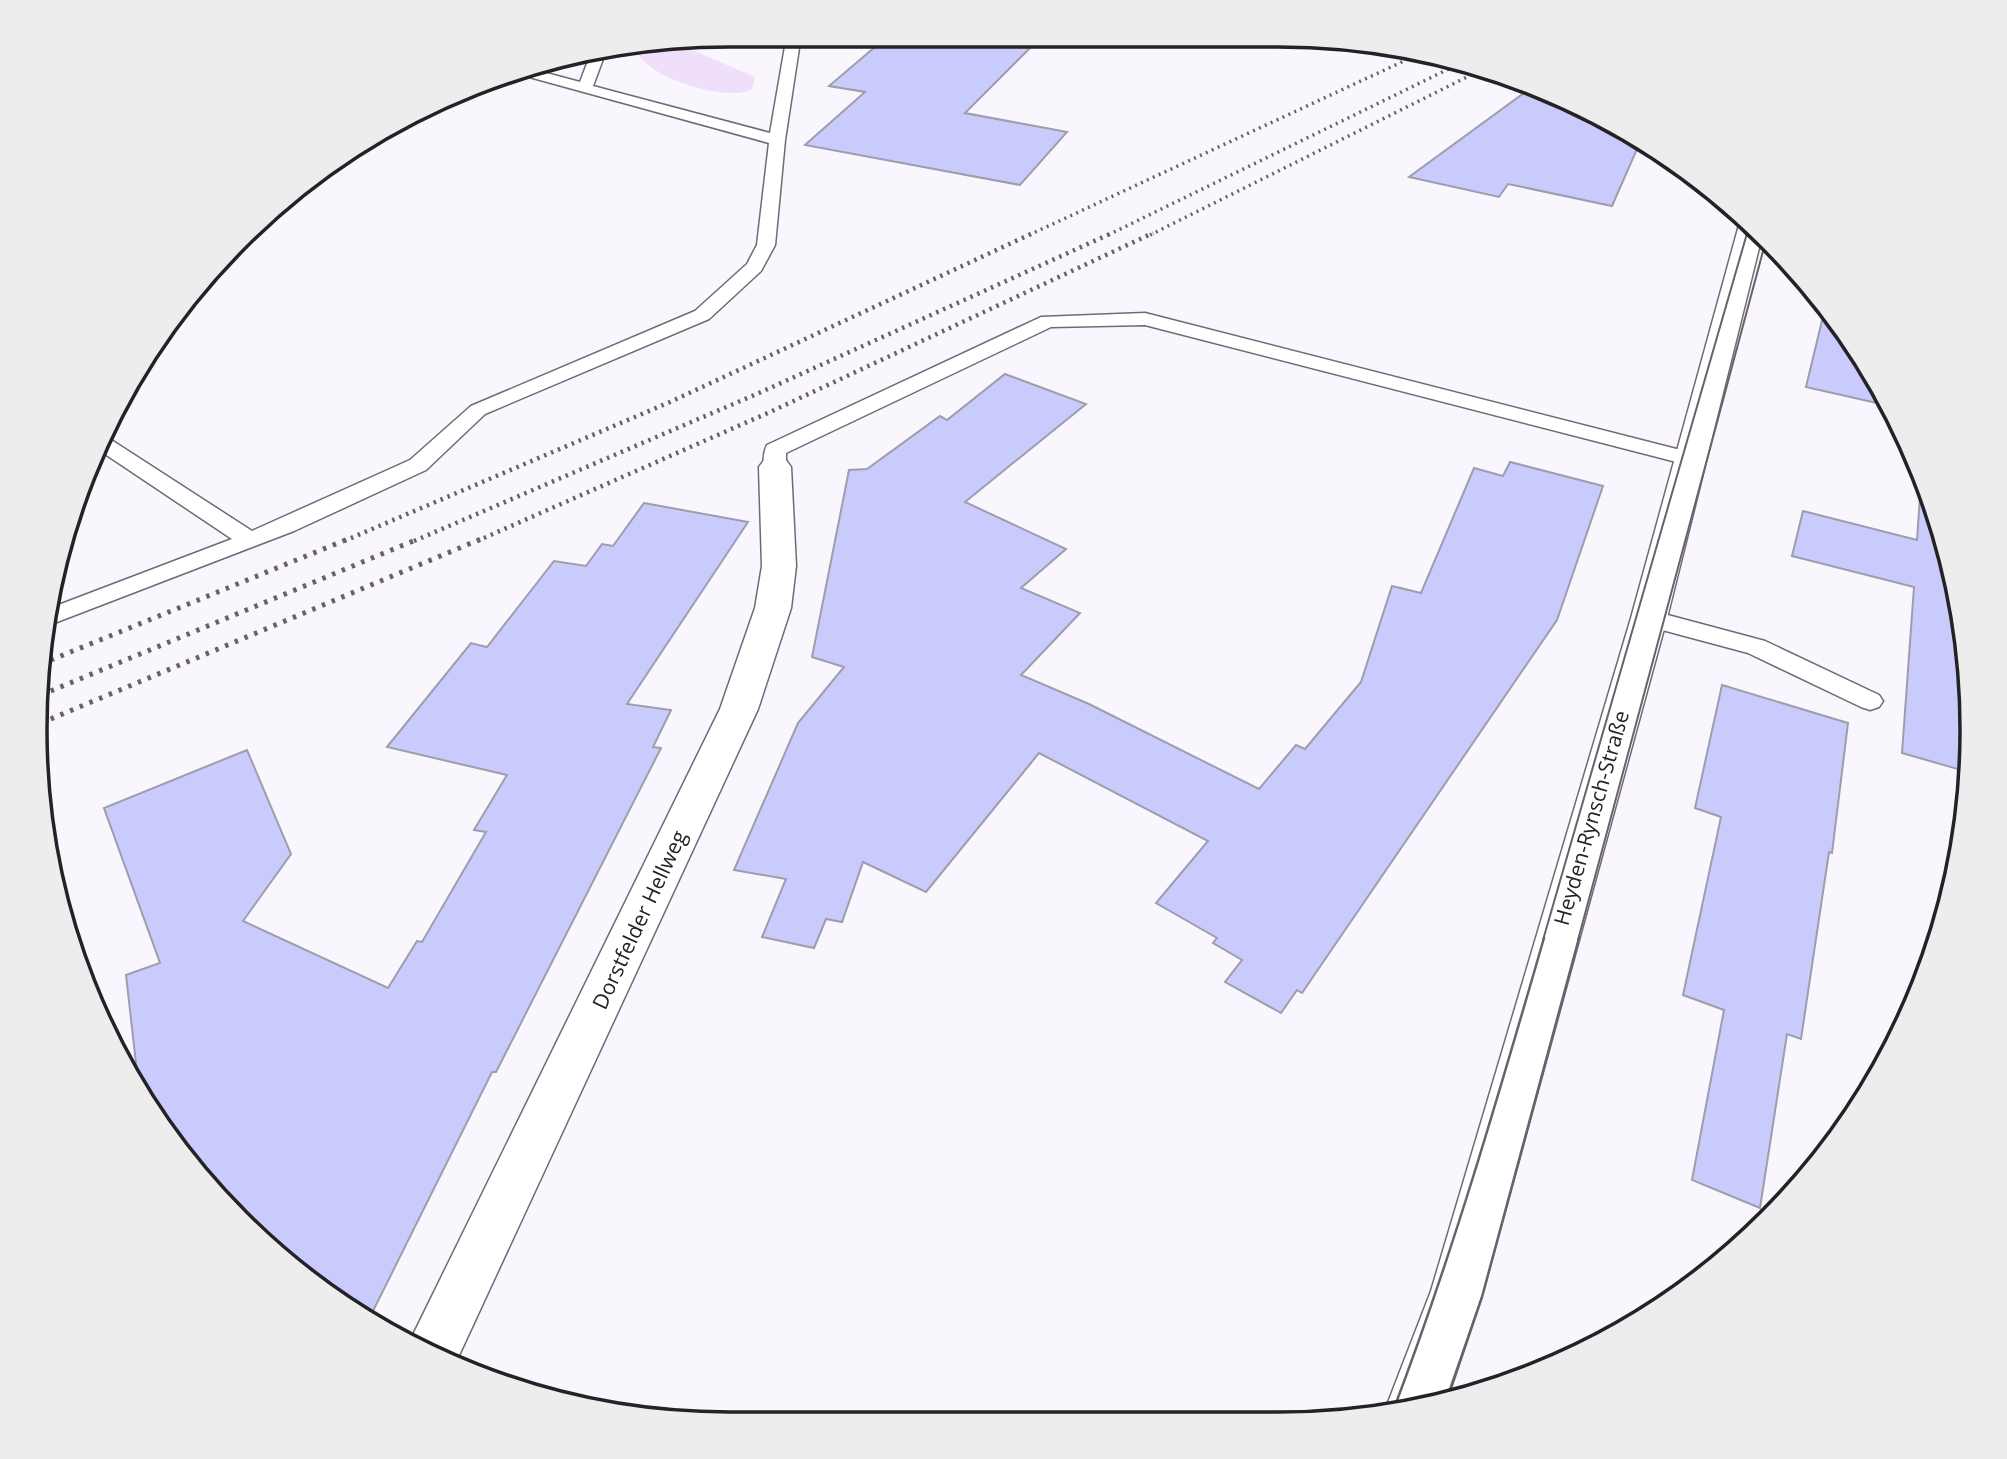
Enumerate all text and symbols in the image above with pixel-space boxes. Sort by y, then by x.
street label: Heyden-Rynsch-Straße [1547,707,1635,928]
street label: Dorstfelder Hellweg [585,826,693,1013]

